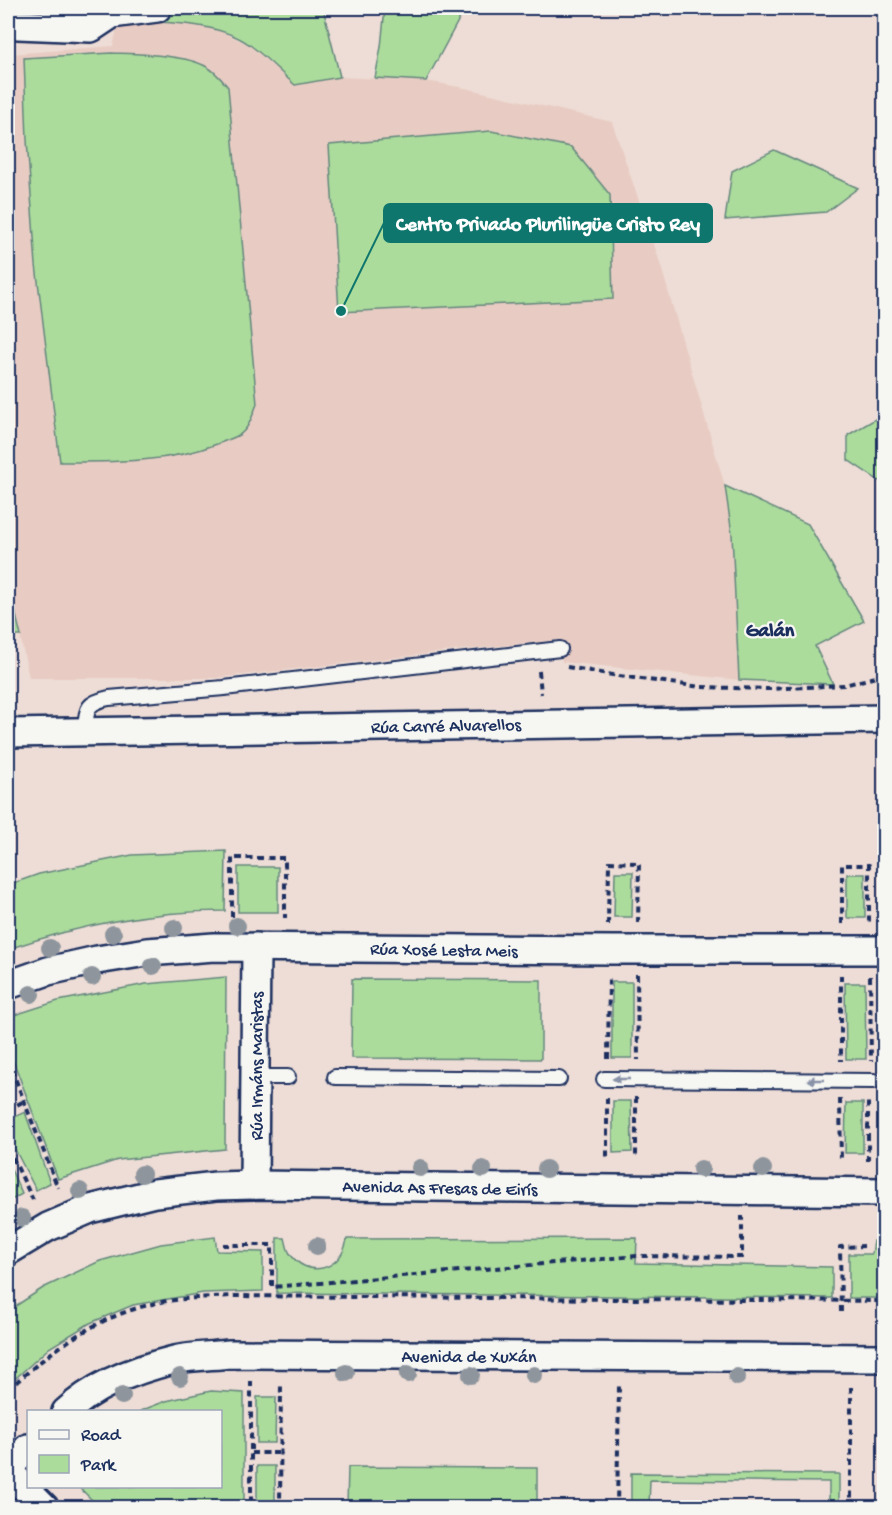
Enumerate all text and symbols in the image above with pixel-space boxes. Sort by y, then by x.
callout: Centro Privado Plurilingüe Cristo Rey [384,204,712,242]
text: Centro Privado Plurilingüe Cristo Rey [395,215,700,238]
district label: Galán [746,621,795,644]
street label: Rúa Carré Alvarellos [371,716,523,739]
street label: Rúa Xosé Lesta Meis [370,940,519,963]
street label: Rúa Irmáns Maristas [248,990,269,1140]
one-way arrow [611,1074,630,1084]
one-way arrow [806,1075,825,1085]
street label: Avenida As Fresas de Eirís [342,1177,539,1202]
street label: Avenida de Xuxán [401,1348,537,1369]
legend [27,1410,222,1488]
text: Road [81,1426,122,1447]
text: Park [80,1456,117,1477]

